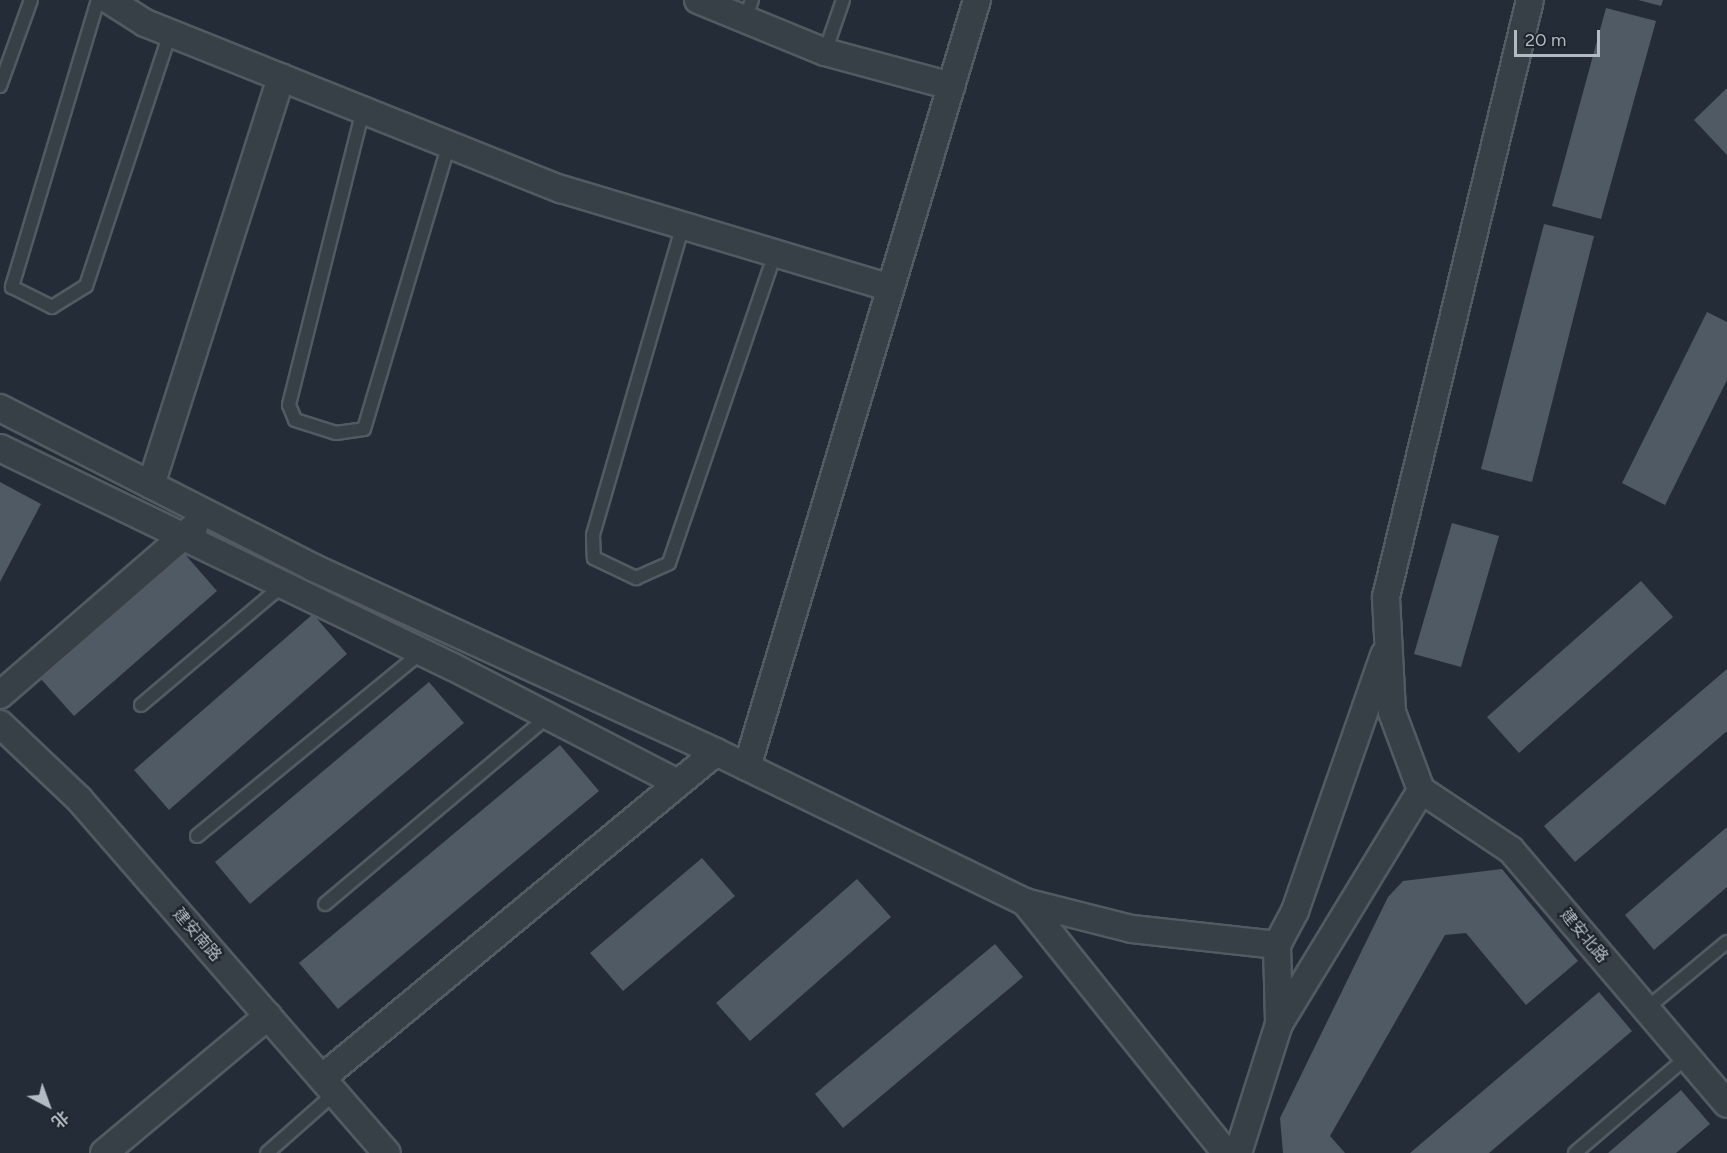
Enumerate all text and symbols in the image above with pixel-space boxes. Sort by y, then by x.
scale bar [1517,18,1602,56]
text: 20 m [1525,29,1566,51]
street label: 建安南路 [169,905,225,965]
street label: 建安北路 [1556,905,1612,967]
north arrow [18,1075,78,1135]
text: 北 [48,1107,72,1131]

